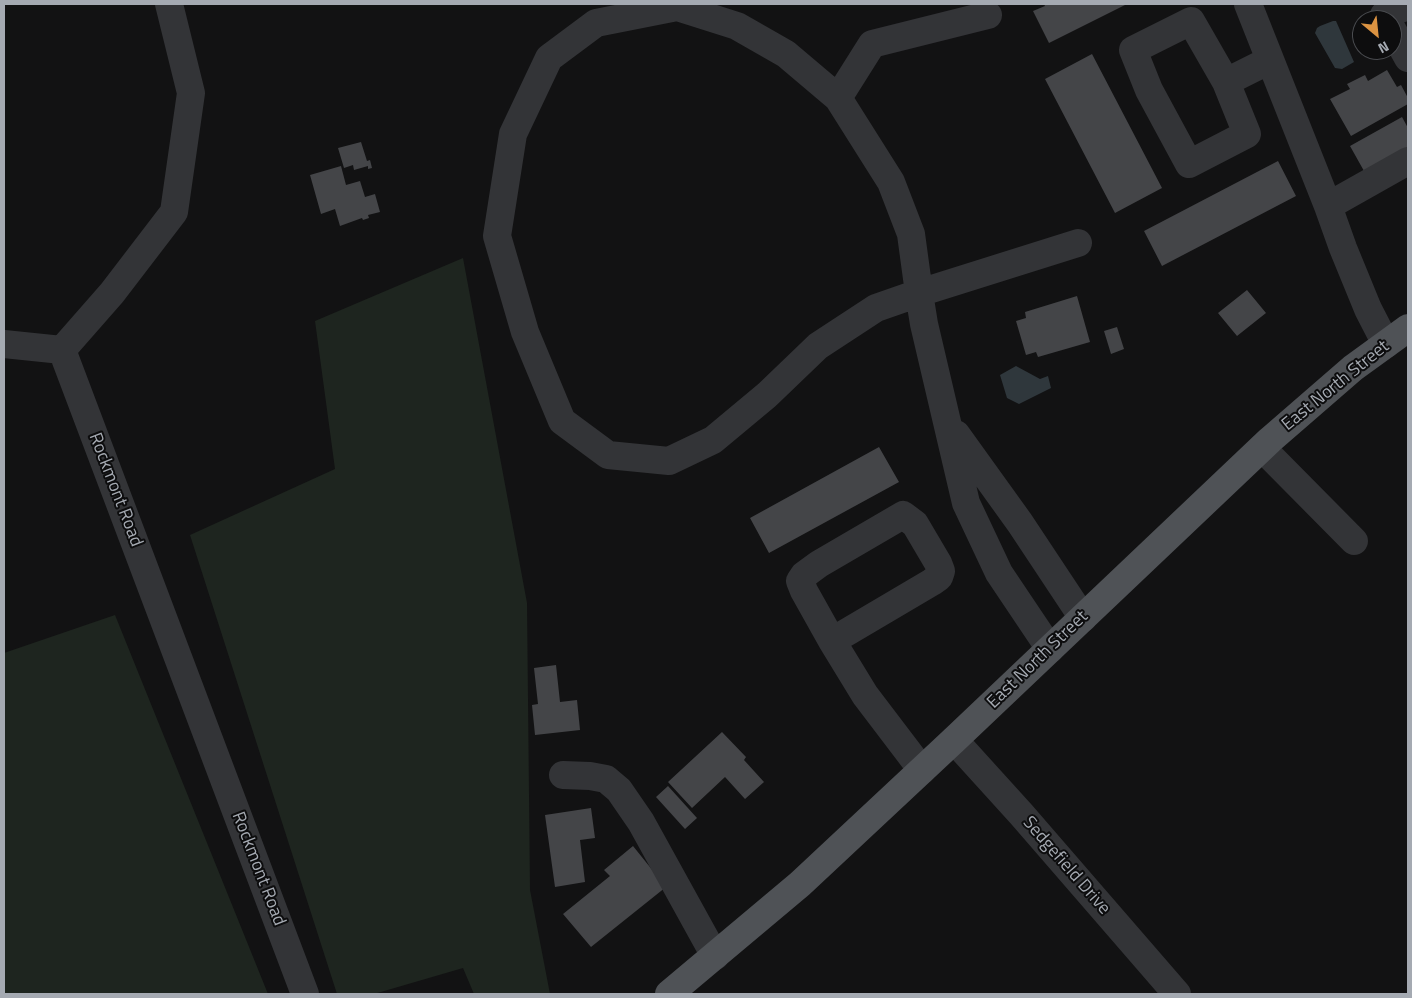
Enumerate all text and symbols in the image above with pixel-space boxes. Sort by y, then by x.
north arrow [1352,10,1402,60]
text: N [1375,36,1393,59]
street label: East North Street [1278,336,1394,436]
street label: Rockmont Road [83,430,147,550]
street label: East North Street [983,606,1093,714]
street label: Rockmont Road [226,809,290,929]
street label: Sedgefield Drive [1018,813,1114,919]

